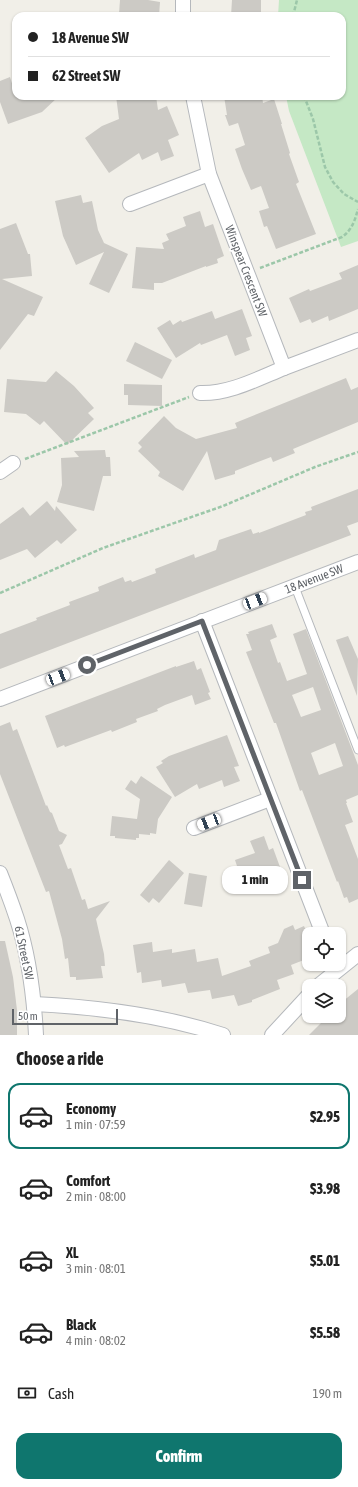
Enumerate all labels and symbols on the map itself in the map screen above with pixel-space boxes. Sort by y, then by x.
street label: Winspear Crescent SW [222,223,270,319]
street label: 18 Avenue SW [283,561,346,597]
car [242,591,268,611]
route start [78,656,96,674]
car [45,667,71,687]
car [196,812,222,832]
callout: 1 min [222,866,288,894]
route end [293,871,311,889]
street label: 61 Street SW [11,925,37,981]
scale bar [12,1007,118,1026]

